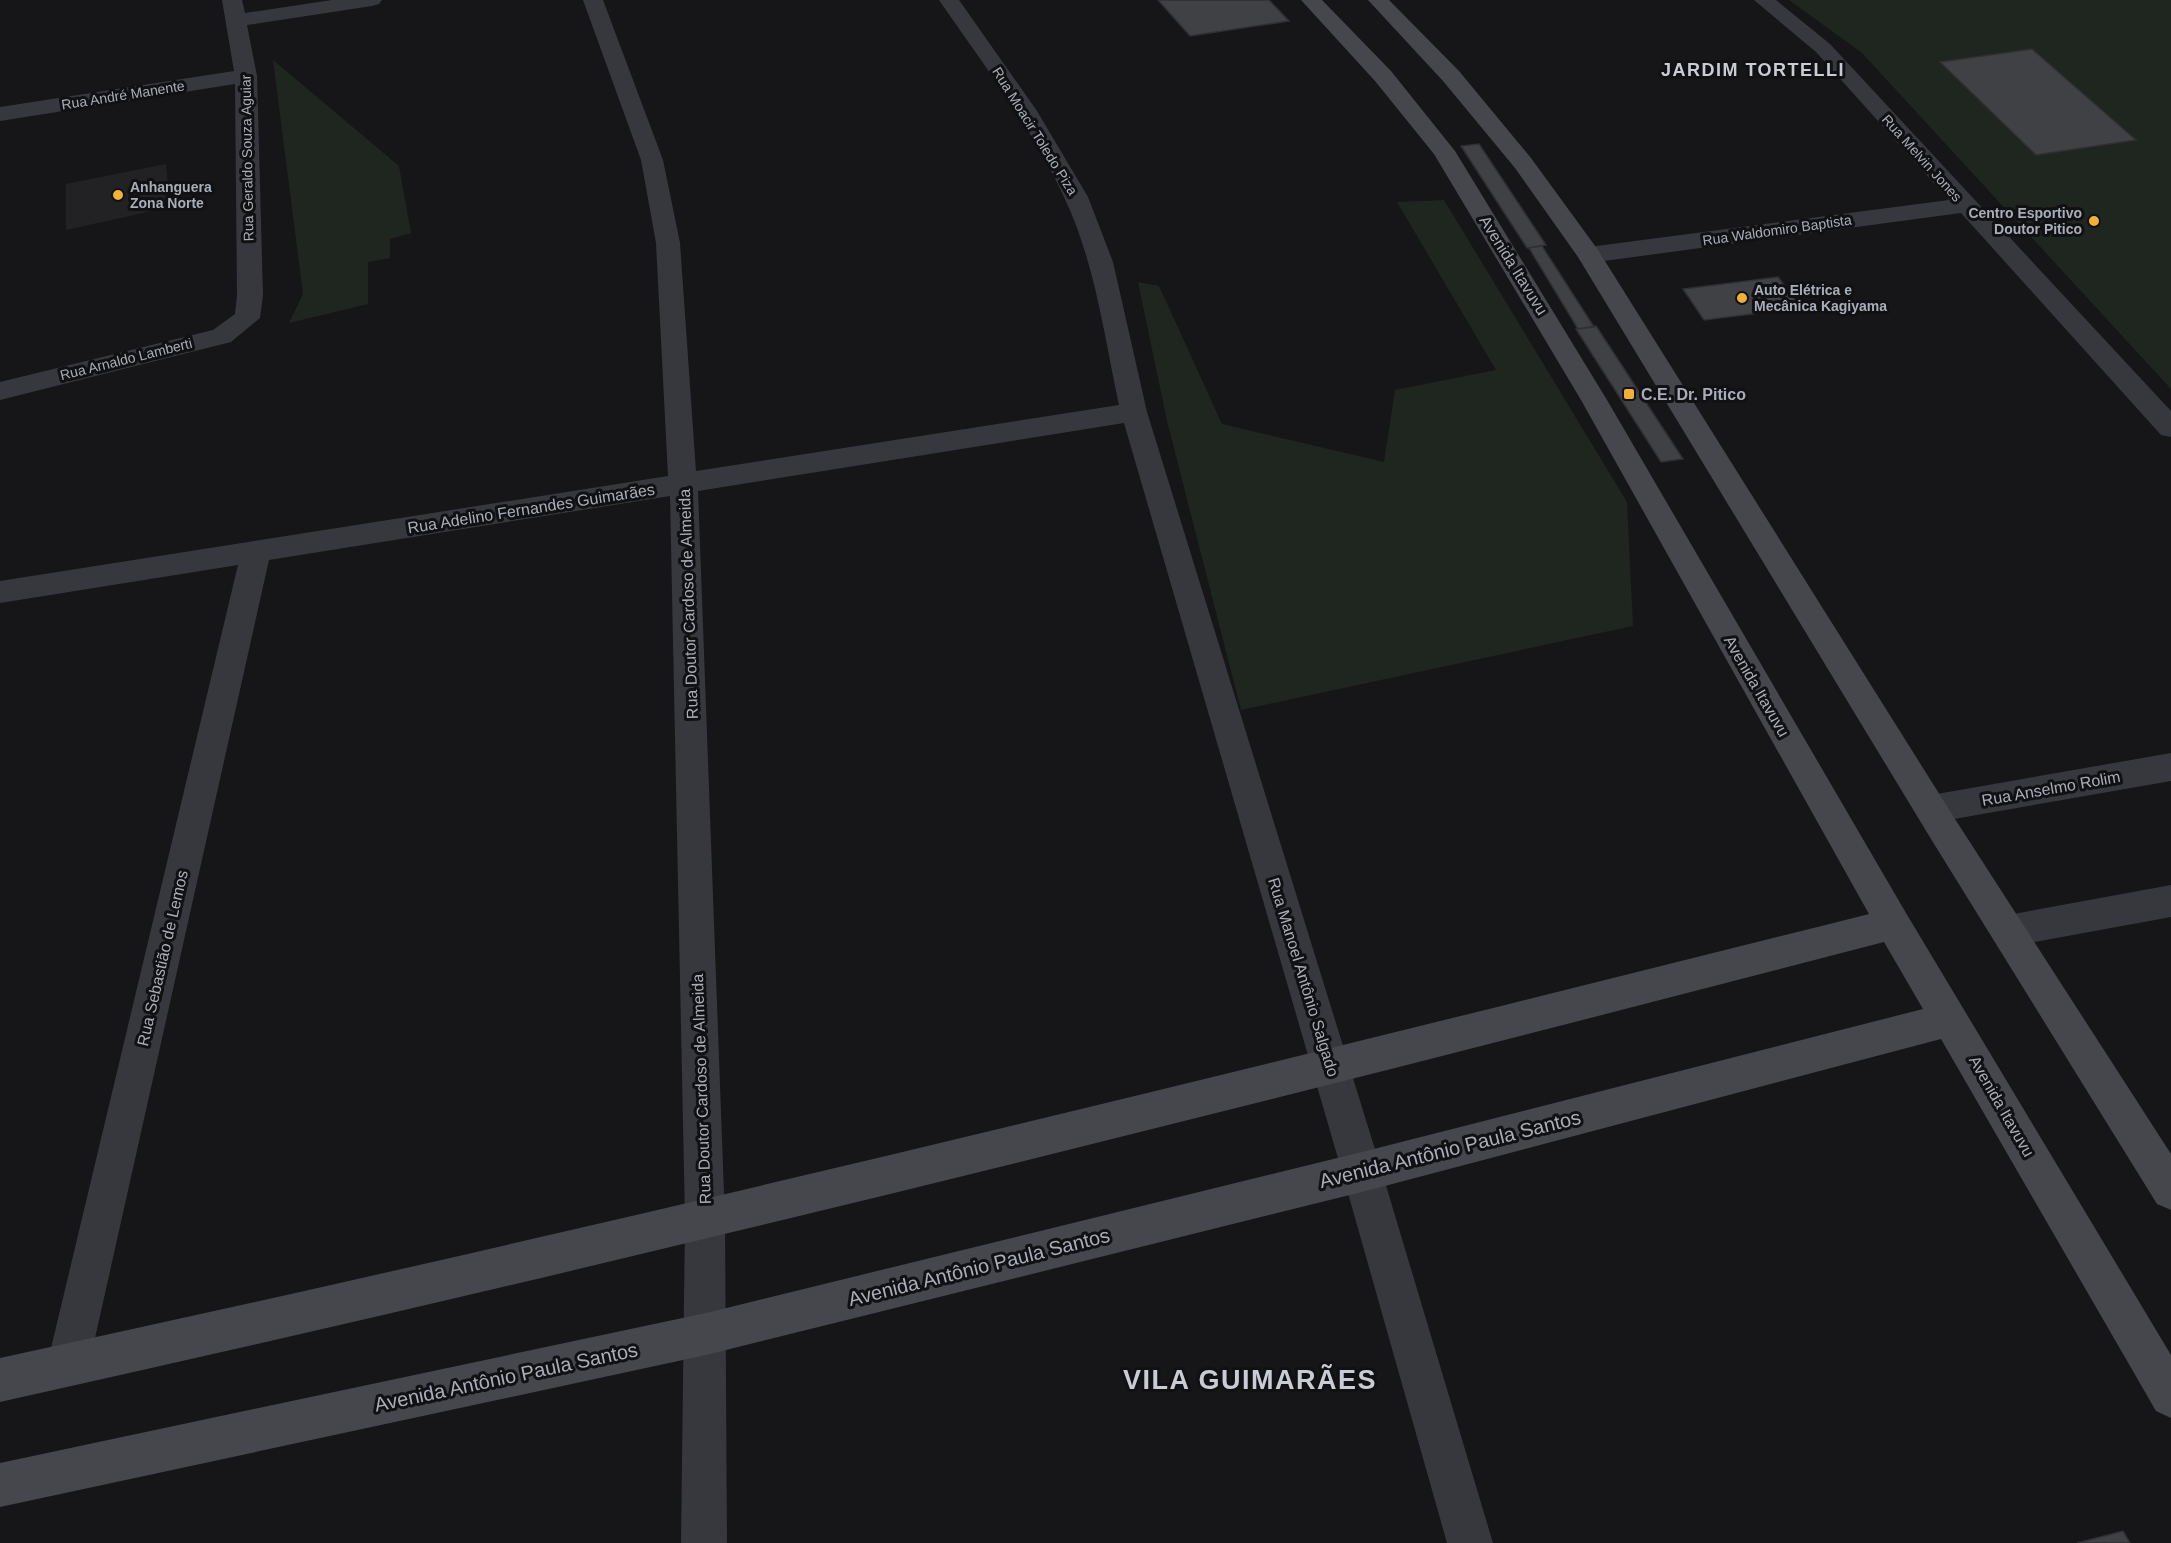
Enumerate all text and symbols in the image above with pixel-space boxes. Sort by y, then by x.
district label: JARDIM TORTELLI [1661,60,1845,80]
street label: Rua Moacir Toledo Piza [989,64,1081,198]
street label: Rua Geraldo Souza Aguiar [238,74,256,241]
street label: Rua André Manente [60,77,186,113]
street label: Rua Melvin Jones [1879,111,1965,205]
place label: Anhanguera Zona Norte [130,179,212,211]
marker: Anhanguera Zona Norte [111,188,125,202]
place label: Centro Esportivo Doutor Pitico [1968,205,2082,237]
street label: Rua Waldomiro Baptista [1701,212,1853,248]
street label: Avenida Itavuvu [1476,213,1551,318]
marker: Centro Esportivo Doutor Pitico [2087,214,2101,228]
place label: Auto Elétrica e Mecânica Kagiyama [1754,282,1887,314]
marker: Auto Elétrica e Mecânica Kagiyama [1735,291,1749,305]
street label: Rua Arnaldo Lamberti [58,335,194,383]
place label: C.E. Dr. Pitico [1641,386,1746,403]
marker: C.E. Dr. Pitico [1622,387,1636,401]
street label: Rua Adelino Fernandes Guimarães [406,481,656,536]
street label: Rua Doutor Cardoso de Almeida [676,488,701,719]
street label: Avenida Itavuvu [1721,633,1792,740]
street label: Rua Anselmo Rolim [1980,768,2122,809]
street label: Rua Sebastião de Lemos [134,869,191,1048]
street label: Rua Manoel Antônio Salgado [1265,876,1342,1079]
street label: Rua Doutor Cardoso de Almeida [689,973,714,1204]
street label: Avenida Itavuvu [1966,1053,2037,1160]
street label: Avenida Antônio Paula Santos [1317,1106,1583,1192]
street label: Avenida Antônio Paula Santos [846,1224,1112,1310]
street label: Avenida Antônio Paula Santos [372,1338,640,1416]
district label: VILA GUIMARÃES [1123,1364,1377,1395]

